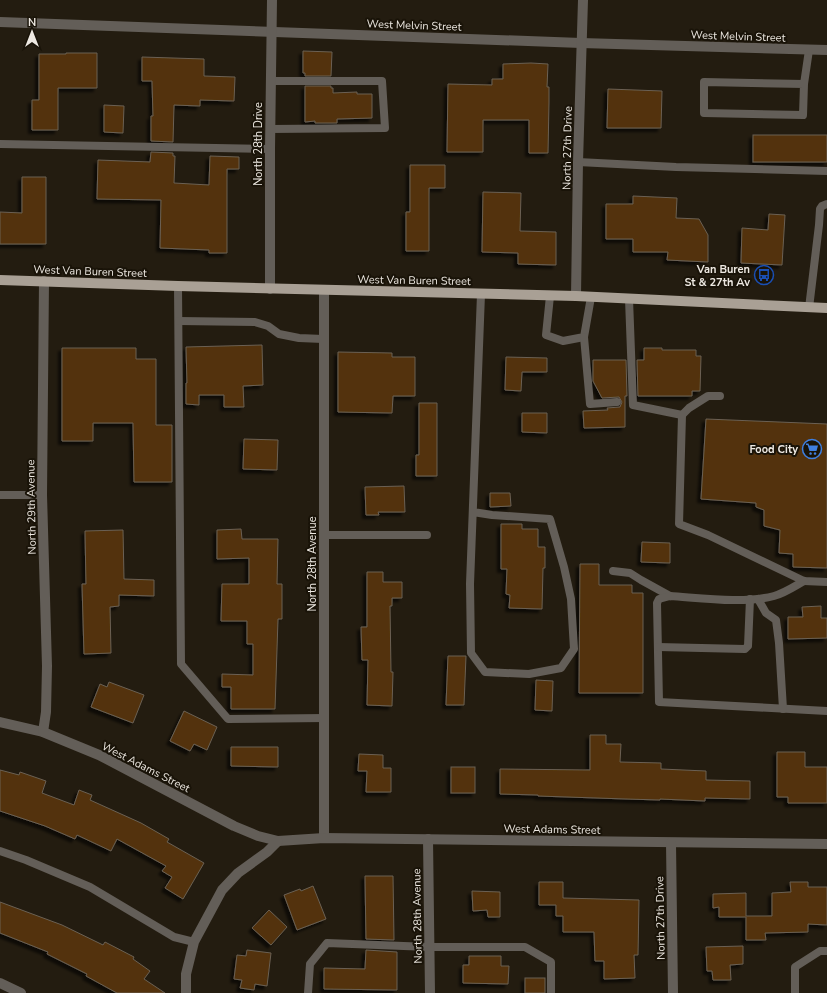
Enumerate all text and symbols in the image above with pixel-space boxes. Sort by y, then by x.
north arrow [12,12,52,52]
text: N [28,15,36,30]
street label: West Melvin Street [366,16,462,35]
street label: West Melvin Street [690,27,786,46]
street label: North 28th Drive [251,102,266,186]
street label: North 27th Drive [559,106,576,190]
street label: West Van Buren Street [33,262,147,281]
place label: Van Buren St & 27th Av [684,262,750,290]
bus stop icon: Van Buren St & 27th Av [753,264,775,286]
street label: West Van Buren Street [357,272,471,289]
supermarket icon: Food City [801,438,823,460]
place label: Food City [749,442,798,457]
street label: North 29th Avenue [23,459,40,555]
street label: North 28th Avenue [305,516,320,611]
street label: West Adams Street [99,739,193,796]
street label: West Adams Street [503,821,601,838]
street label: North 28th Avenue [409,868,426,964]
street label: North 27th Drive [652,876,669,960]

